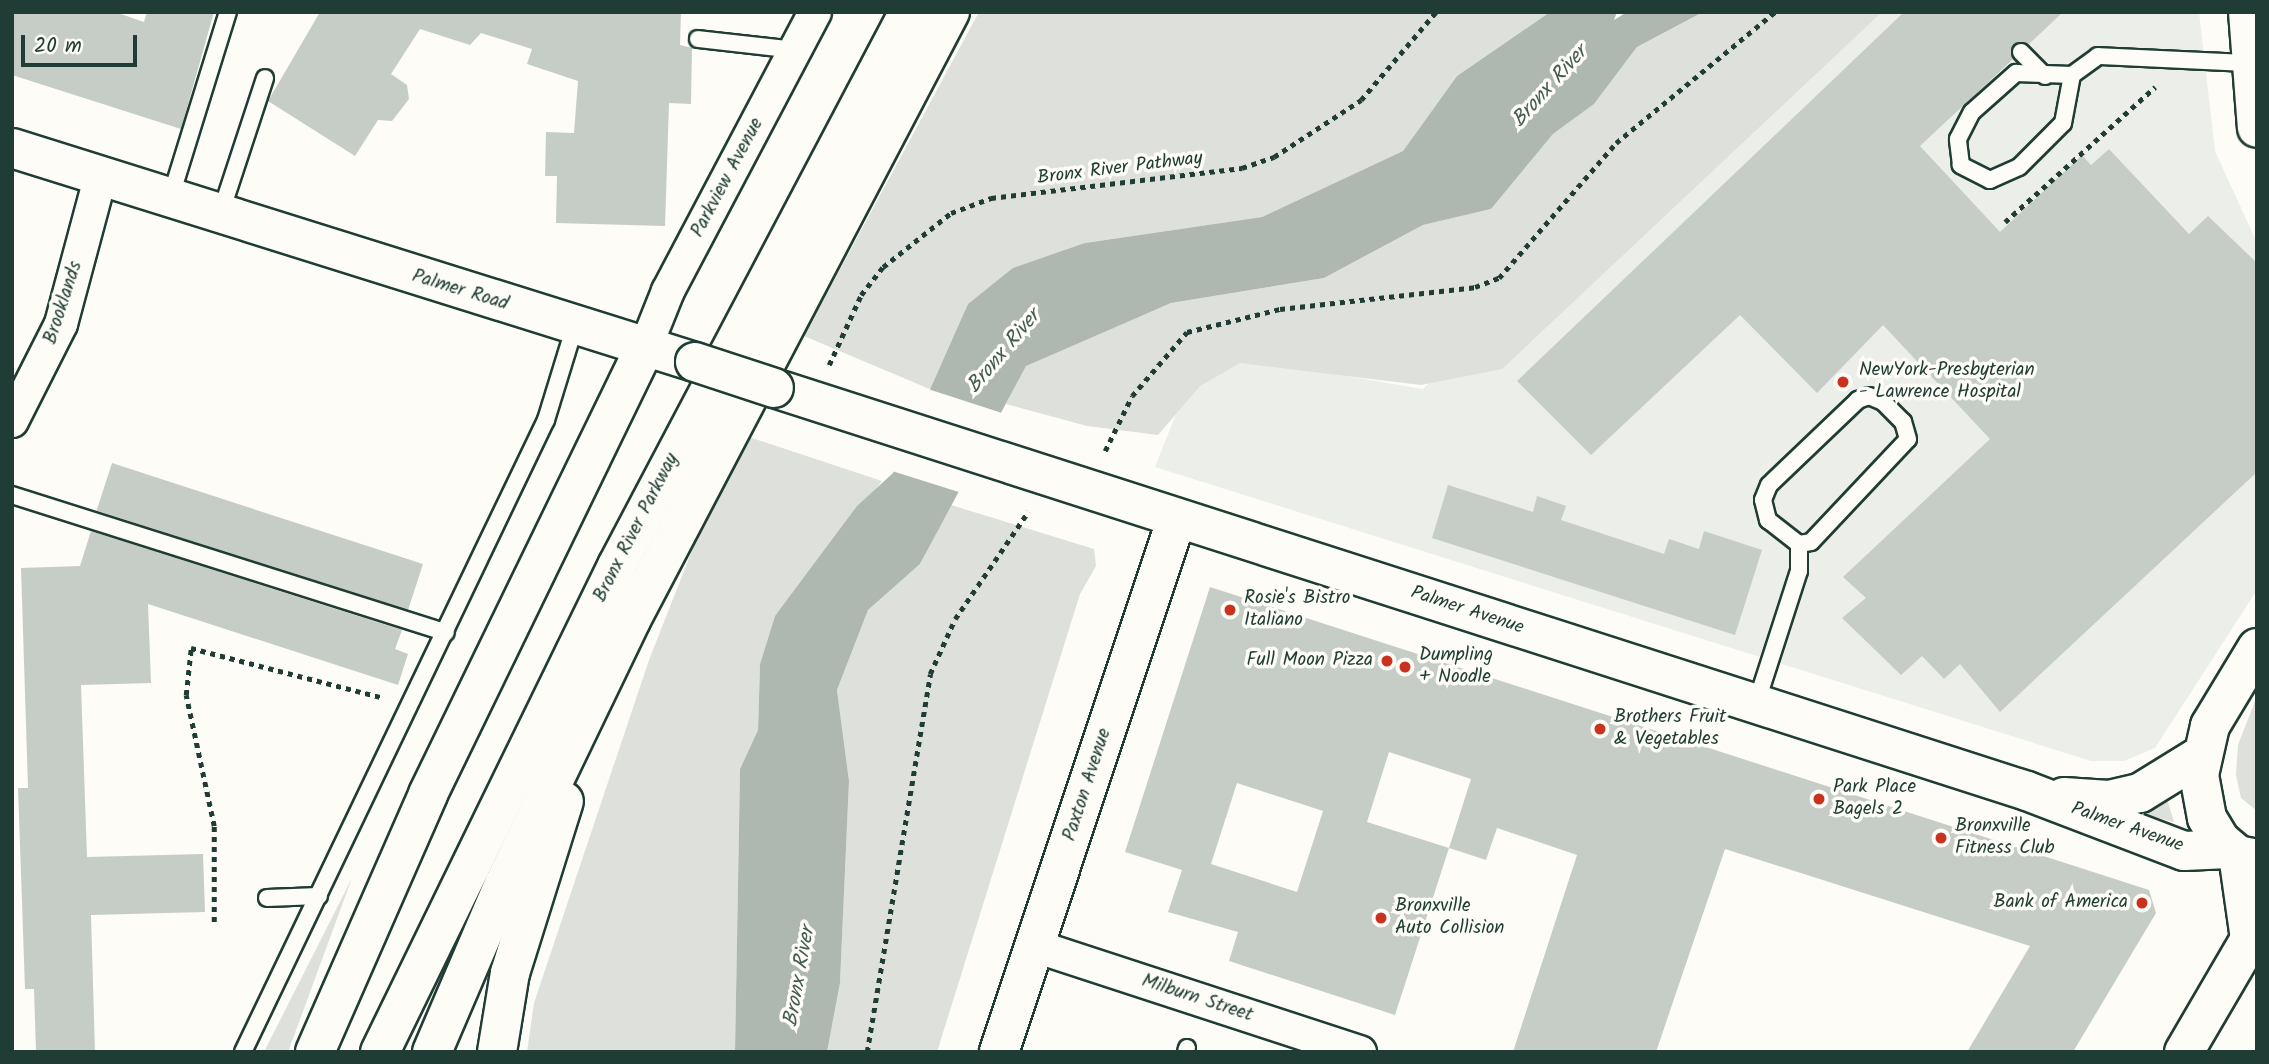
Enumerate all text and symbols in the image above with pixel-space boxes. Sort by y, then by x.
scale bar [24,21,140,65]
text: 20 m [34,30,82,63]
water label: Bronx River [1507,41,1593,133]
street label: Parkview Avenue [687,114,769,242]
street label: Bronx River Pathway [1036,148,1204,190]
street label: Brooklands [40,259,88,347]
street label: Palmer Road [409,266,511,316]
water label: Bronx River [962,305,1046,399]
place label: NewYork-Presbyterian - Lawrence Hospital [1859,360,2035,404]
marker: NewYork-Presbyterian - Lawrence Hospital [1833,372,1853,392]
street label: Bronx River Parkway [590,450,684,606]
street label: Palmer Avenue [1408,582,1526,640]
place label: Rosie's Bistro Italiano [1244,588,1350,632]
marker: Rosie's Bistro Italiano [1222,602,1238,618]
place label: Dumpling + Noodle [1419,645,1493,689]
place label: Full Moon Pizza [1247,650,1373,672]
marker: Full Moon Pizza [1379,653,1395,669]
marker: Dumpling + Noodle [1397,659,1413,675]
place label: Brothers Fruit & Vegetables [1614,707,1726,751]
marker: Brothers Fruit & Vegetables [1592,721,1608,737]
street label: Paxton Avenue [1059,726,1117,844]
place label: Park Place Bagels 2 [1833,777,1916,821]
marker: Park Place Bagels 2 [1811,791,1827,807]
street label: Palmer Avenue [2068,798,2186,858]
place label: Bronxville Fitness Club [1955,816,2054,860]
marker: Bronxville Fitness Club [1933,830,1949,846]
place label: Bank of America [1994,892,2128,914]
marker: Bank of America [2134,895,2150,911]
place label: Bronxville Auto Collision [1395,896,1504,940]
marker: Bronxville Auto Collision [1373,910,1389,926]
water label: Bronx River [779,925,821,1029]
street label: Milburn Street [1139,970,1255,1028]

